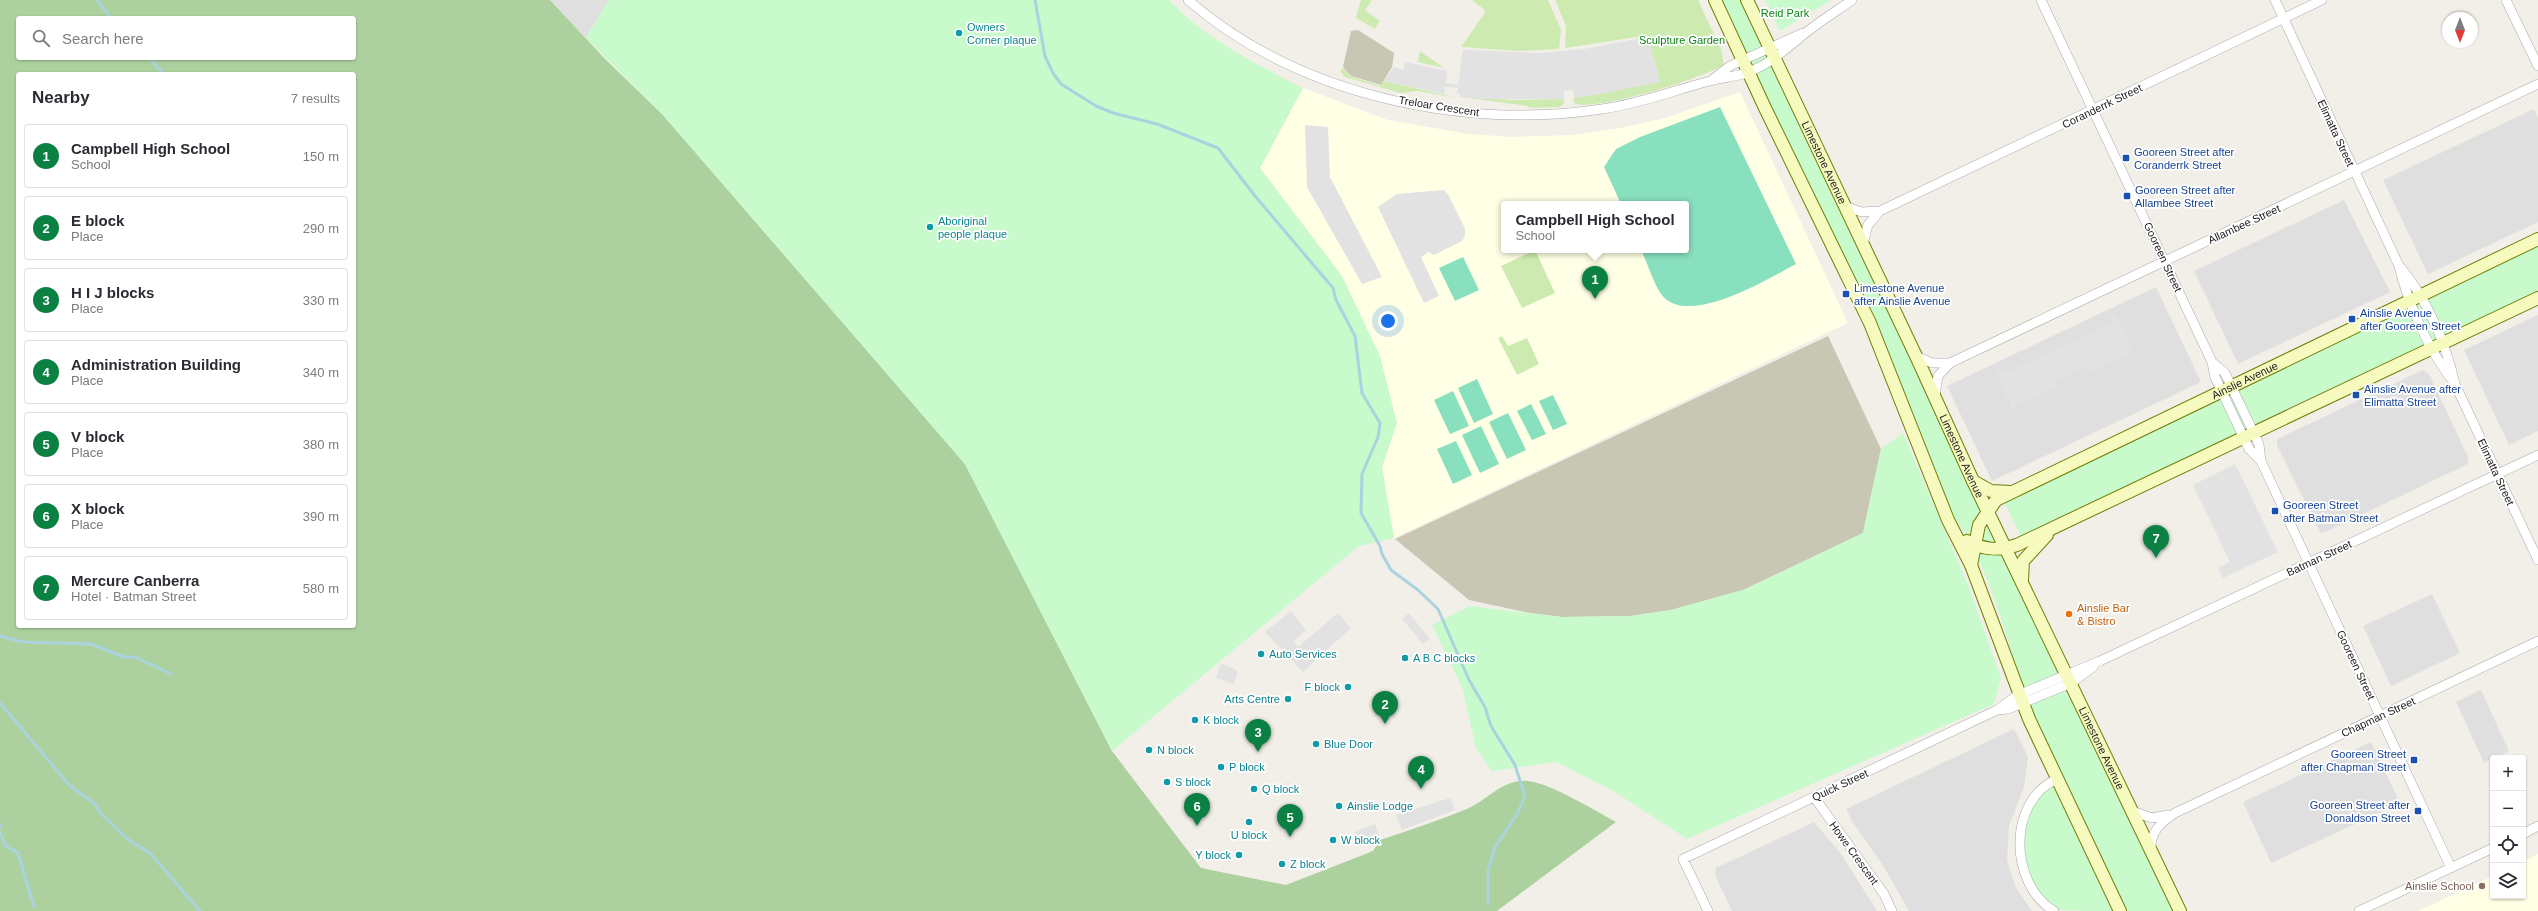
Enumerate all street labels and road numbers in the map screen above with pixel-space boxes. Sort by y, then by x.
street label: Coranderrk Street [2060,81,2144,131]
street label: Treloar Crescent [1398,94,1480,118]
street label: Elimatta Street [2315,98,2357,168]
street label: Limestone Avenue [1799,119,1849,206]
street label: Allambee Street [2206,202,2282,246]
street label: Gooreen Street [2142,220,2184,294]
street label: Ainslie Avenue [2210,359,2280,401]
street label: Limestone Avenue [1937,412,1986,500]
street label: Elimatta Street [2475,437,2517,507]
street label: Batman Street [2285,538,2353,578]
street label: Gooreen Street [2335,628,2377,702]
street label: Chapman Street [2339,695,2417,739]
street label: Limestone Avenue [2077,705,2127,792]
street label: Quick Street [1810,767,1870,803]
street label: Howe Crescent [1827,819,1881,887]

